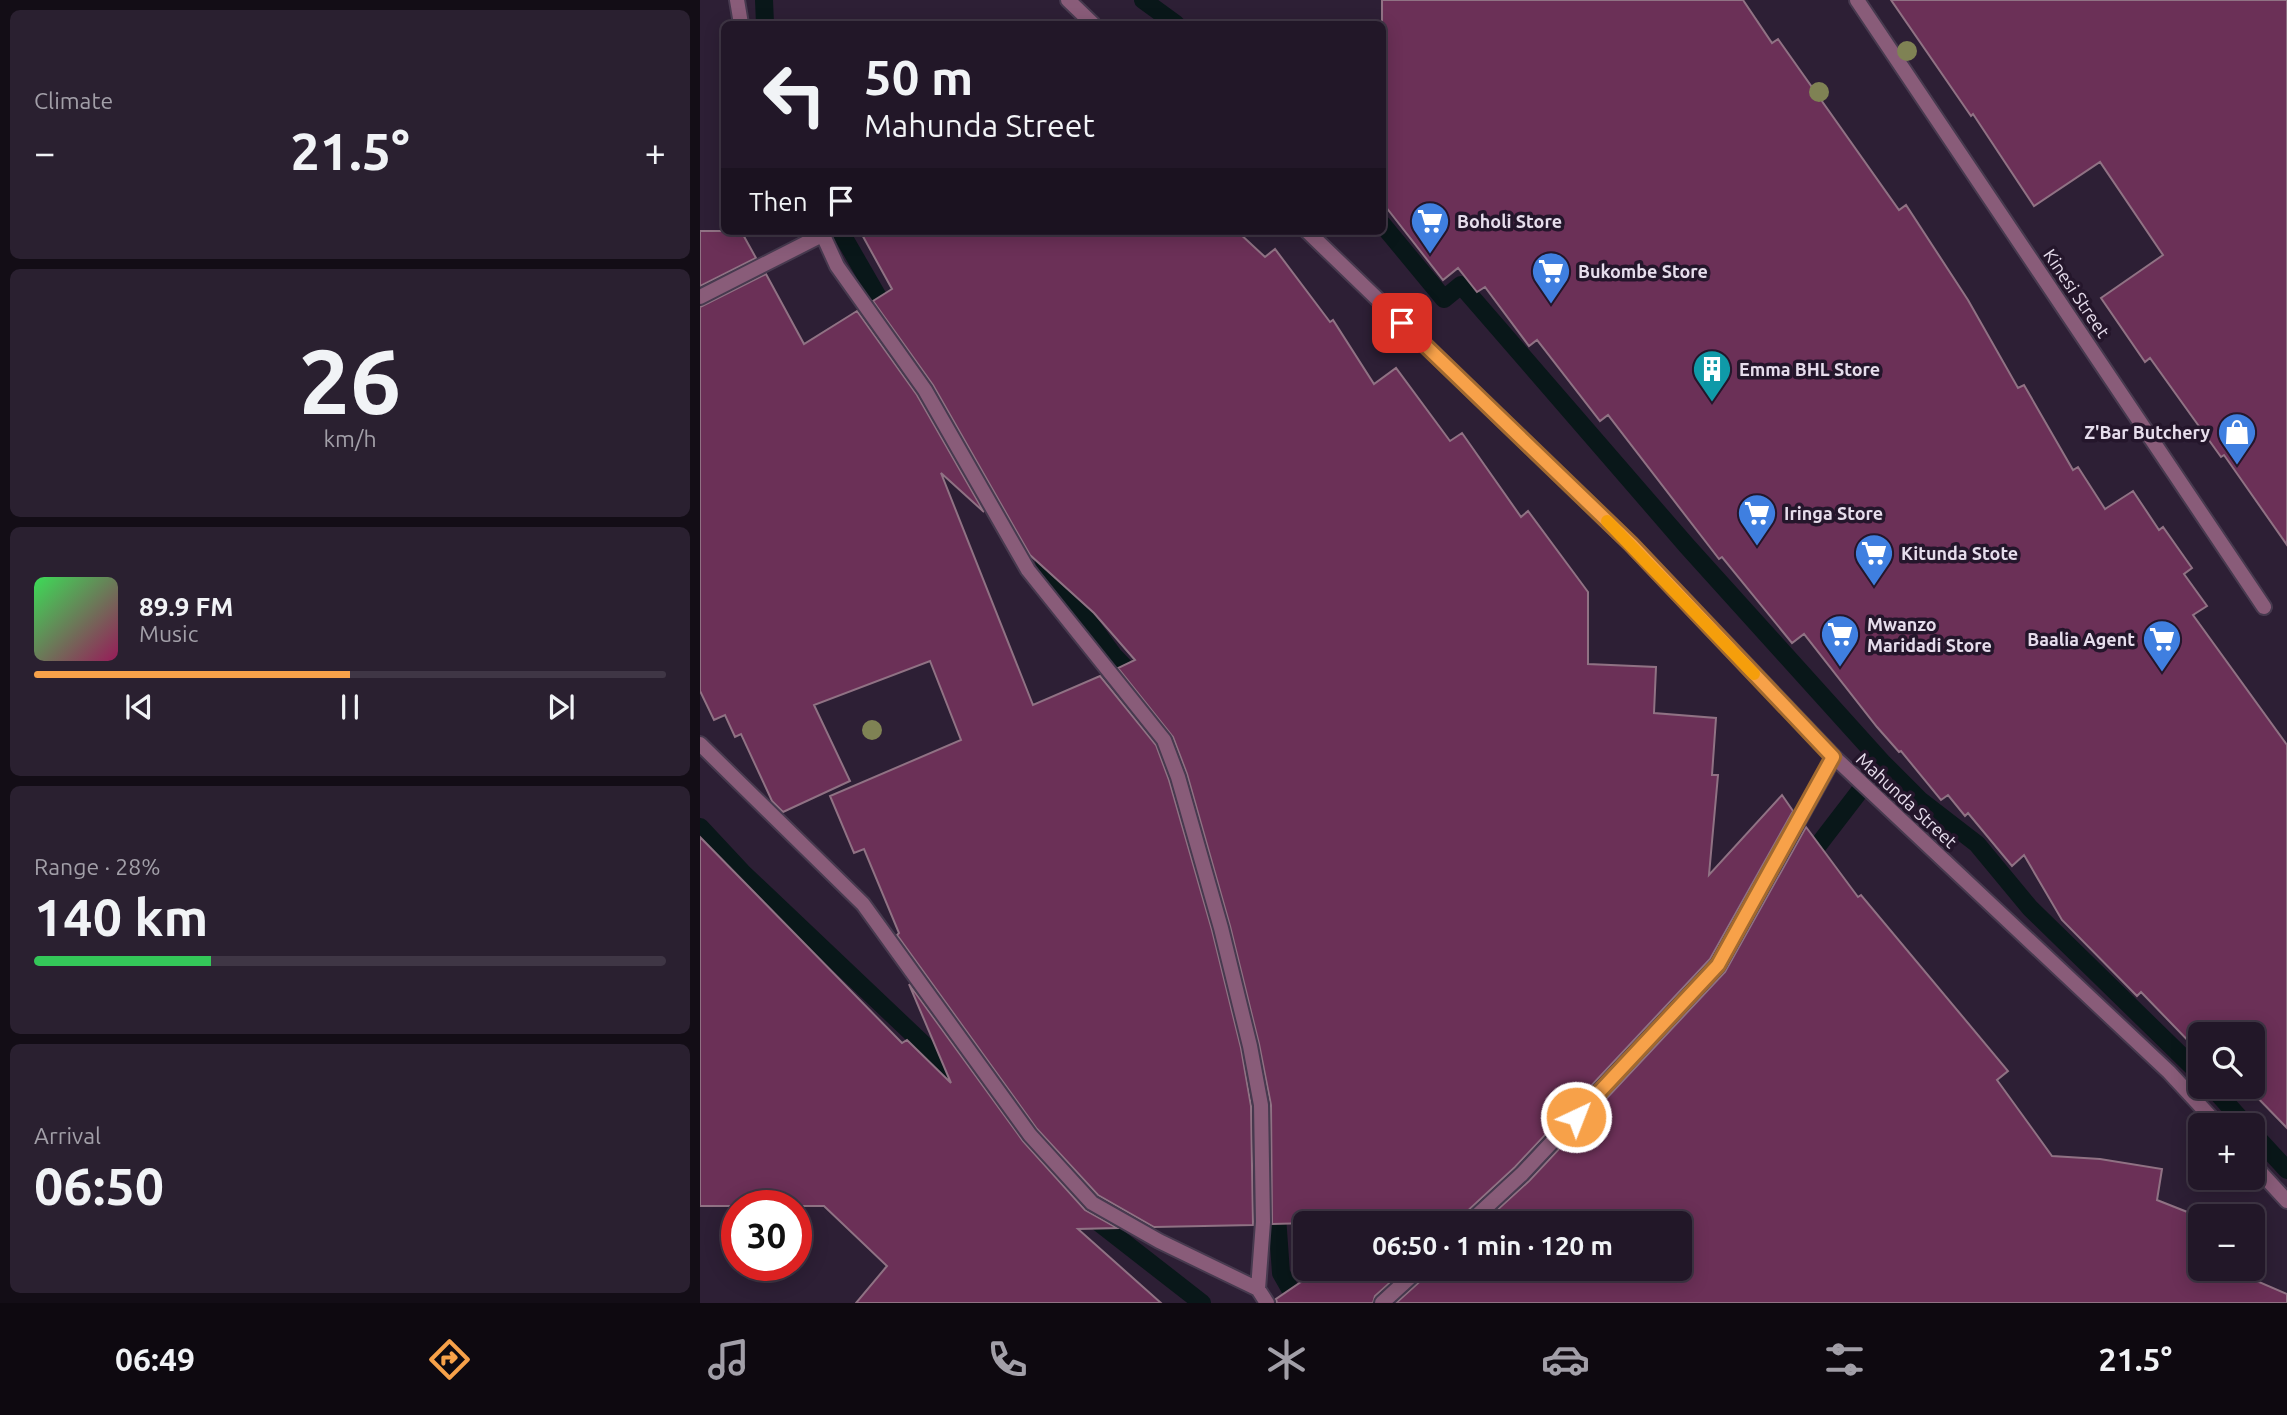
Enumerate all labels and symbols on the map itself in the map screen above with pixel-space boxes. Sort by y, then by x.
supermarket icon: Boholi Store [1409,200,1451,255]
place label: Boholi Store [1457,211,1562,231]
street label: Kinesi Street [2040,245,2114,341]
supermarket icon: Bukombe Store [1530,250,1572,305]
place label: Bukombe Store [1578,261,1708,281]
pin [1372,293,1432,353]
building icon: Emma BHL Store [1691,348,1733,403]
place label: Emma BHL Store [1739,359,1880,379]
shop icon: Z'Bar Butchery [2216,411,2258,466]
place label: Z'Bar Butchery [2084,422,2210,442]
supermarket icon: Iringa Store [1736,492,1778,547]
place label: Iringa Store [1784,503,1883,523]
supermarket icon: Kitunda Stote [1853,532,1895,587]
place label: Kitunda Stote [1901,543,2018,563]
supermarket icon: Mwanzo Maridadi Store [1819,613,1861,668]
place label: Mwanzo Maridadi Store [1867,614,1992,655]
supermarket icon: Baalia Agent [2141,618,2183,673]
place label: Baalia Agent [2027,629,2135,649]
street label: Mahunda Street [1853,748,1961,852]
position arrow [1539,1080,1613,1154]
speed limit sign: 30 [721,1190,812,1281]

